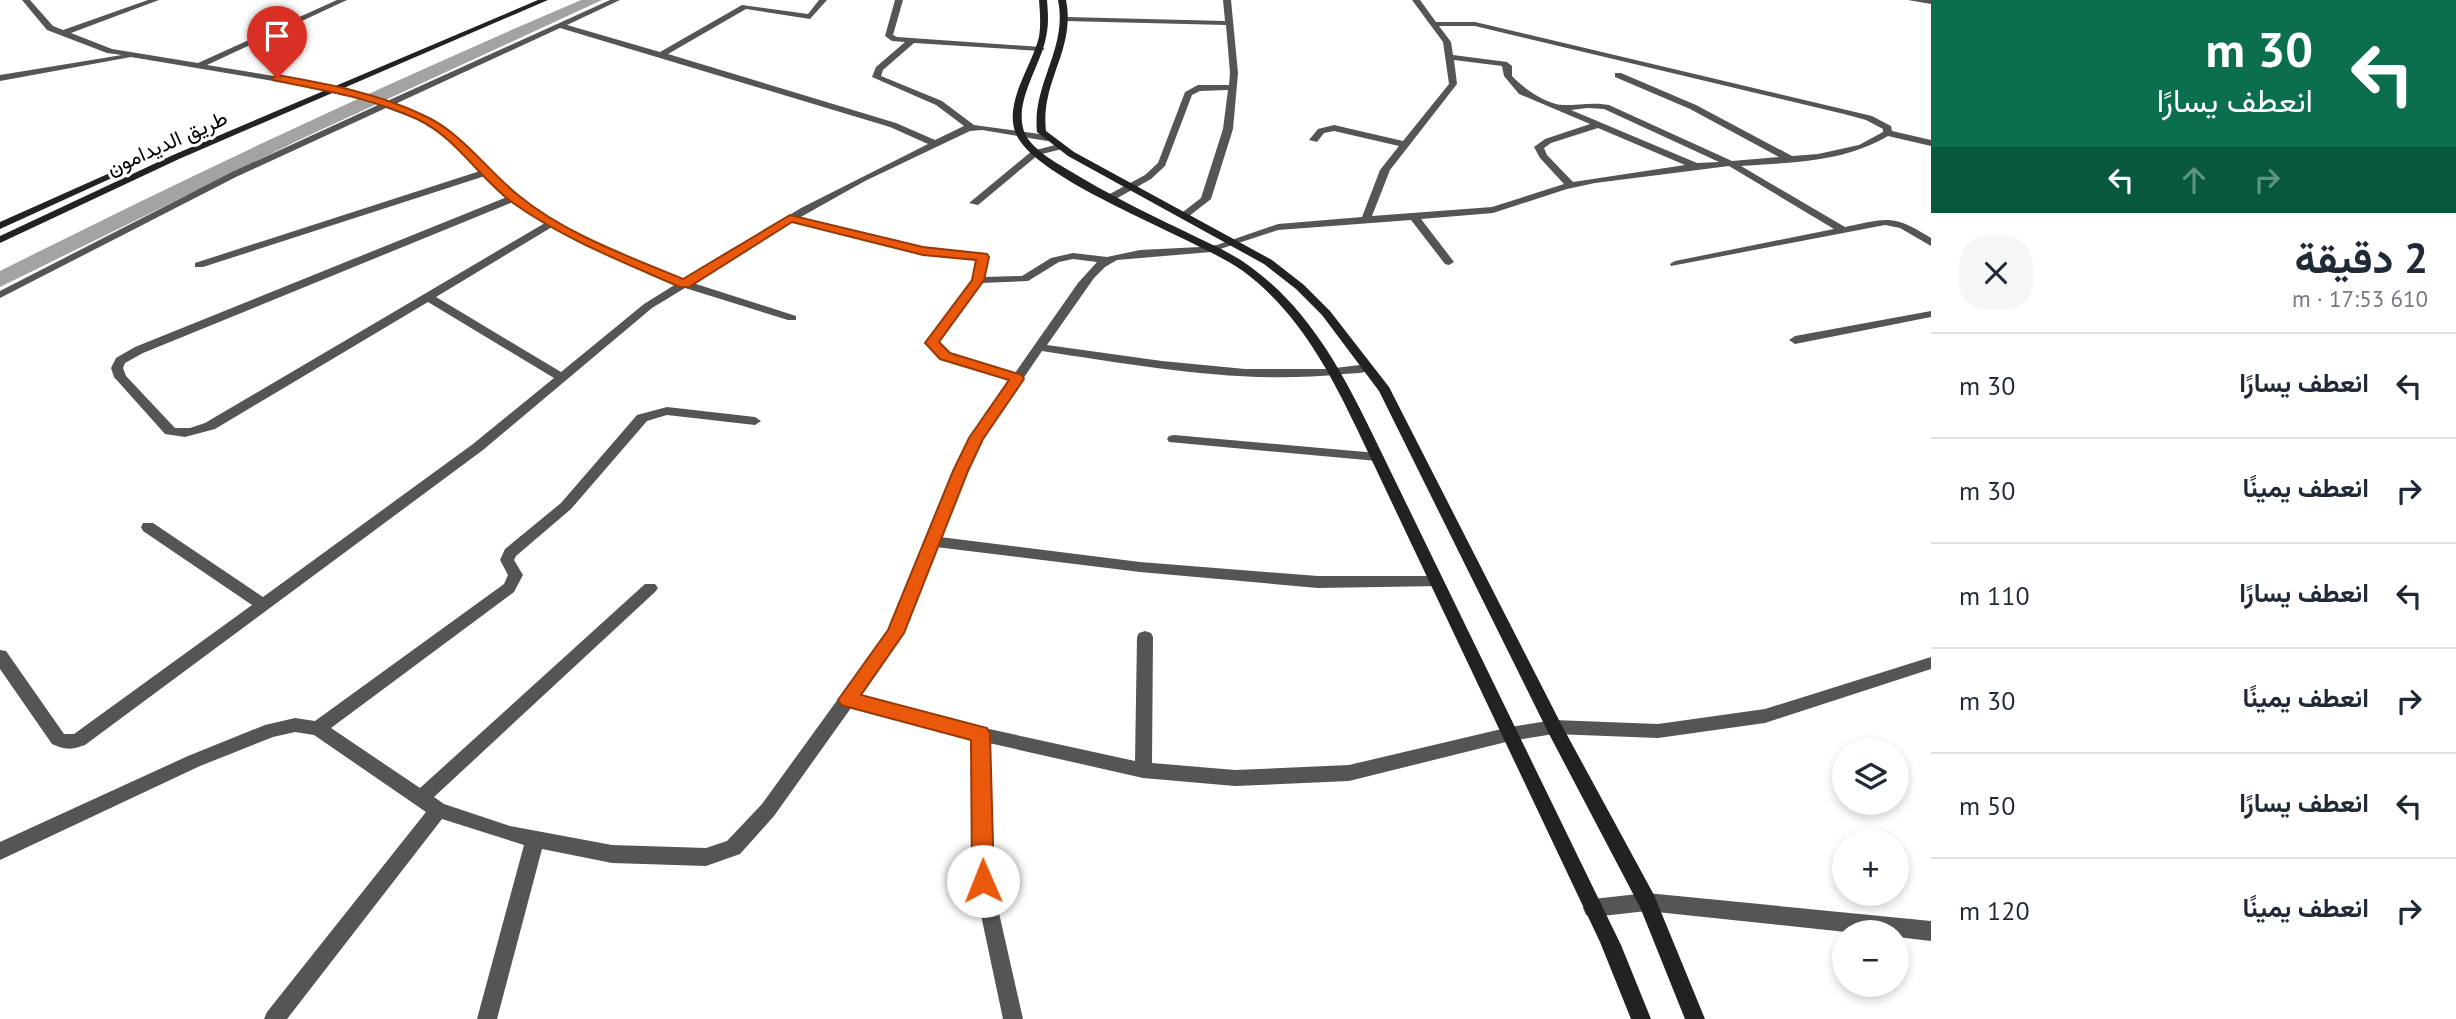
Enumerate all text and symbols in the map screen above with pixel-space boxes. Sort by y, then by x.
pin [247,6,307,78]
icon: arrive [258,17,296,55]
text: 30 m [2206,17,2313,81]
icon: left [2337,28,2428,119]
text: انعطف يسارًا [2157,79,2313,121]
street label: طريق الديدامون [102,104,231,181]
icon: left [2102,161,2140,199]
icon: ahead [2175,161,2213,199]
icon: right [2248,161,2286,199]
text: 2 دقيقة [2295,230,2428,285]
button: close [1959,236,2033,310]
text: 610 m · 17:53 [2292,284,2428,313]
text: انعطف يسارًا [2239,366,2369,399]
icon: left [2390,367,2428,405]
text: 30 m [1959,369,2015,402]
text: انعطف يمينًا [2243,471,2369,504]
icon: right [2390,472,2428,510]
text: 30 m [1959,474,2015,507]
text: انعطف يسارًا [2239,576,2369,609]
icon: left [2390,577,2428,615]
text: 110 m [1959,579,2030,612]
text: انعطف يمينًا [2243,681,2369,714]
icon: right [2390,682,2428,720]
text: 30 m [1959,684,2015,717]
map controls [1832,738,1909,997]
button: layers [1832,738,1909,815]
text: انعطف يسارًا [2239,786,2369,819]
icon: left [2390,787,2428,825]
text: 50 m [1959,789,2015,822]
button: + [1832,829,1909,906]
position arrow [946,844,1020,918]
text: انعطف يمينًا [2243,891,2369,924]
icon: right [2390,892,2428,930]
text: 120 m [1959,894,2030,927]
button: − [1832,920,1909,997]

